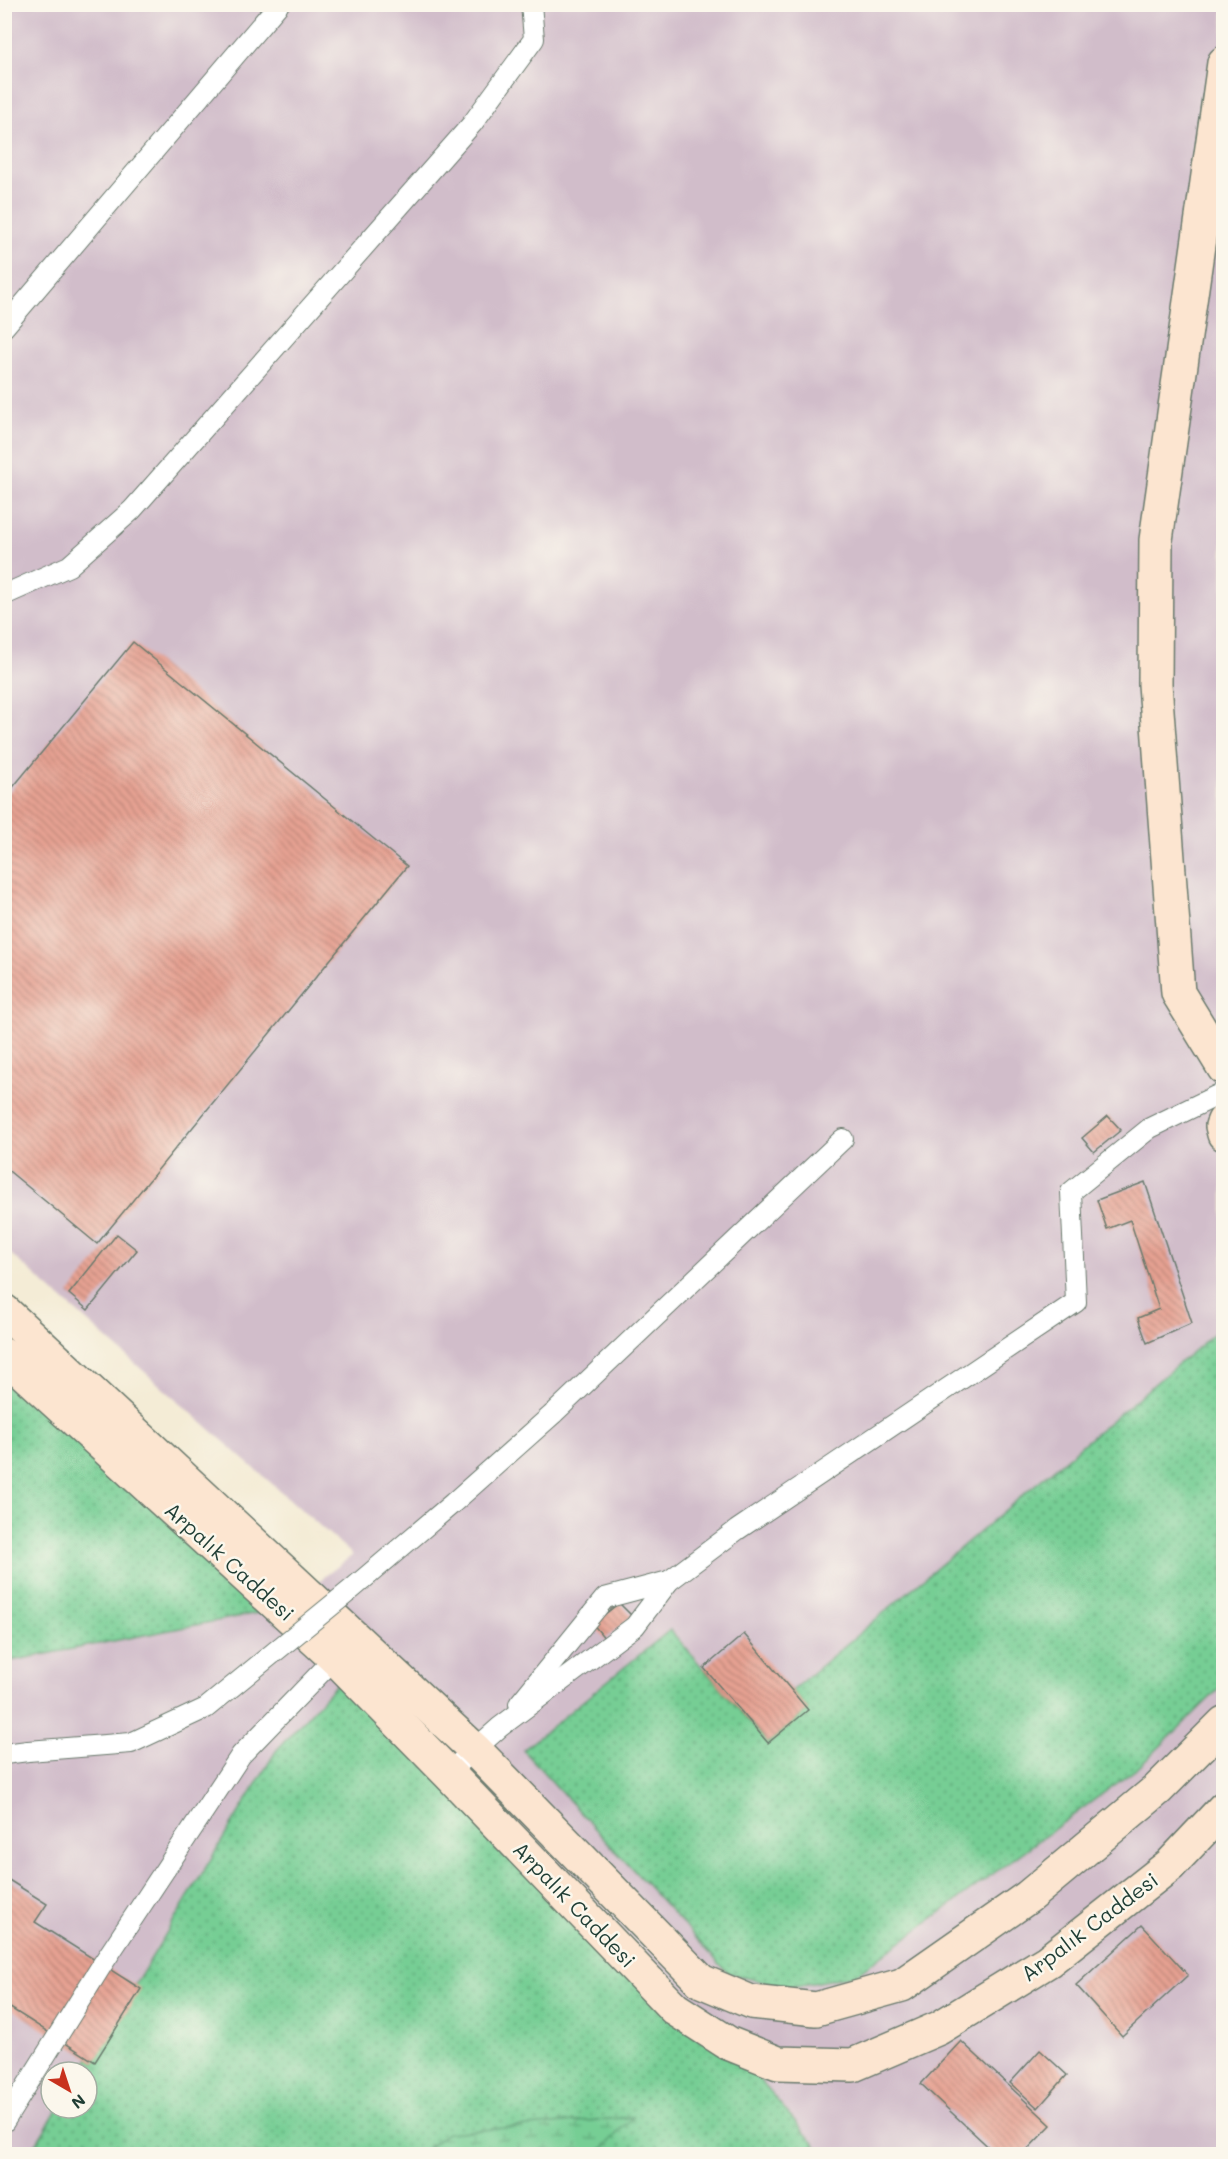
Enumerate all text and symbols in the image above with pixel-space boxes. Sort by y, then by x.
street label: Arpalık Caddesi [160,1496,300,1626]
street label: Arpalık Caddesi [508,1835,642,1973]
street label: Arpalık Caddesi [1015,1866,1163,1986]
north arrow [39,2060,99,2120]
text: N [67,2090,90,2114]

